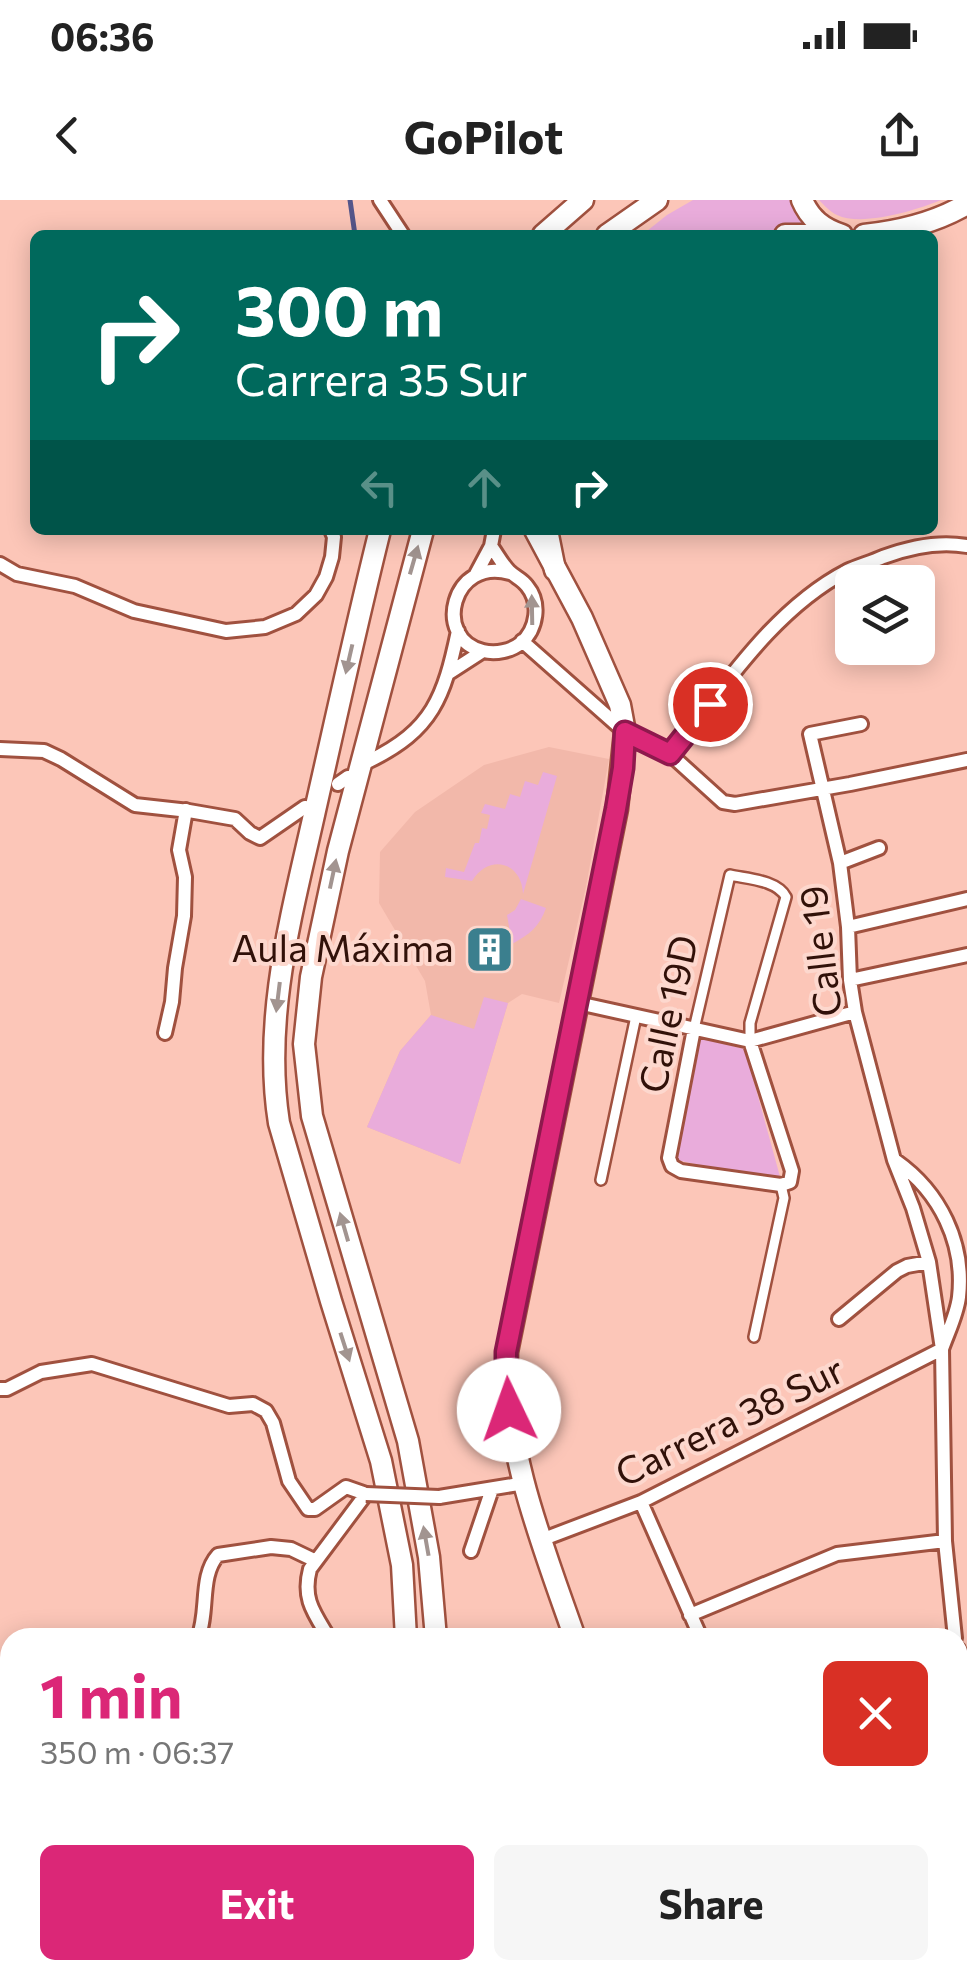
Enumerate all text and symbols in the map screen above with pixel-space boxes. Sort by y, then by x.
text: 06:36 [50,12,154,59]
icon: back [40,108,95,163]
text: GoPilot [404,108,563,163]
icon: share [872,108,927,163]
text: 300 m [235,265,443,350]
icon: right [70,270,200,400]
text: Carrera 35 Sur [235,350,528,405]
icon: left [352,460,407,515]
icon: ahead [457,460,512,515]
icon: right [562,460,617,515]
one-way arrow [407,544,423,575]
map controls [835,565,935,665]
button: layers [835,565,935,665]
one-way arrow [524,594,540,625]
one-way arrow [341,644,356,675]
pin [668,662,753,747]
icon: arrive [683,677,738,732]
one-way arrow [326,858,341,889]
street label: Calle 19 [787,883,850,1020]
place label: Aula Máxima [231,923,454,970]
building icon: Aula Máxima [463,923,515,975]
street label: Calle 19D [627,930,706,1097]
one-way arrow [270,981,286,1013]
one-way arrow [335,1211,351,1242]
one-way arrow [339,1332,354,1362]
street label: Carrera 38 Sur [607,1344,851,1495]
position arrow [457,1358,561,1462]
one-way arrow [418,1524,433,1556]
text: 1 min [40,1657,182,1730]
button: close [823,1661,928,1766]
text: 350 m · 06:37 [40,1731,234,1771]
button: Exit [40,1845,474,1960]
button: Share [494,1845,928,1960]

